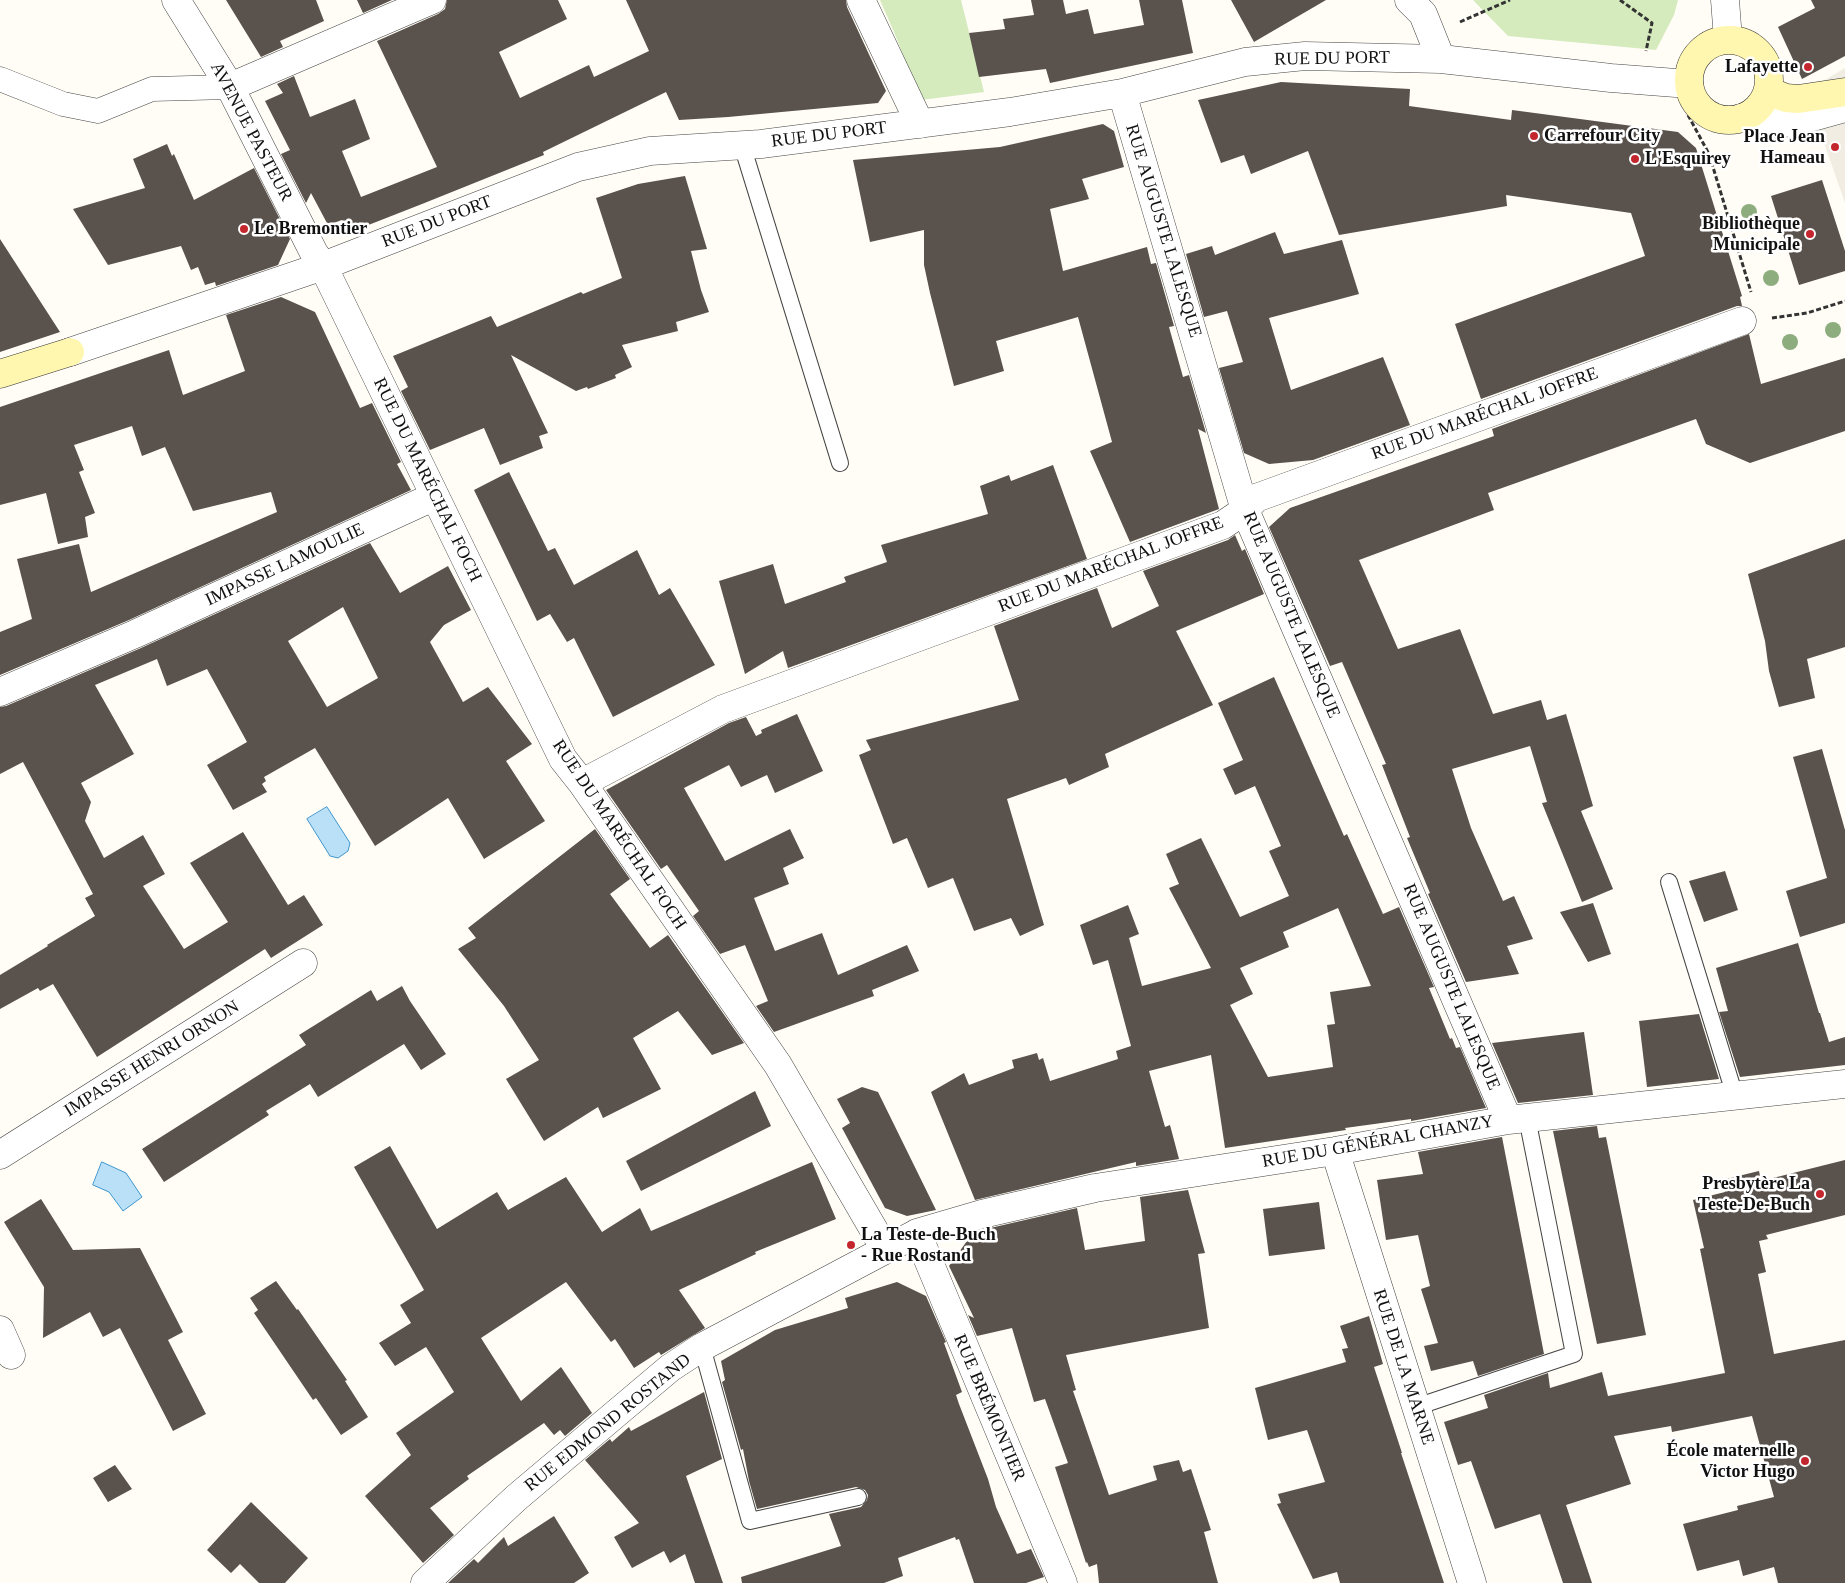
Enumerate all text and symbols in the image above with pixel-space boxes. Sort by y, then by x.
street label: RUE DU PORT [1274,47,1390,71]
place label: Lafayette [1725,56,1798,78]
street label: AVENUE PASTEUR [205,59,297,205]
marker: Lafayette [1802,61,1814,73]
street label: RUE DU PORT [770,117,888,153]
street label: RUE AUGUSTE LALESQUE [1120,122,1206,340]
place label: Carrefour City [1544,125,1660,147]
place label: Place Jean Hameau [1744,126,1825,168]
marker: Carrefour City [1528,130,1540,142]
marker: Place Jean Hameau [1829,141,1841,153]
place label: L'Esquirey [1645,148,1731,170]
marker: L'Esquirey [1629,153,1641,165]
street label: RUE DU PORT [379,191,495,253]
place label: Bibliothèque Municipale [1702,213,1800,255]
place label: Le Bremontier [254,218,367,240]
marker: Le Bremontier [238,223,250,235]
marker: Bibliothèque Municipale [1804,228,1816,240]
street label: RUE DU MARÉCHAL JOFFRE [1369,363,1601,465]
street label: RUE DU MARÉCHAL FOCH [368,374,486,586]
street label: RUE AUGUSTE LALESQUE [1238,509,1344,721]
street label: RUE DU MARÉCHAL JOFFRE [995,512,1227,618]
street label: IMPASSE LAMOULIE [202,519,368,611]
street label: RUE DU MARÉCHAL FOCH [547,736,691,934]
street label: RUE AUGUSTE LALESQUE [1398,881,1504,1093]
street label: IMPASSE HENRI ORNON [60,996,244,1122]
street label: RUE DU GÉNÉRAL CHANZY [1261,1111,1495,1173]
place label: Presbytère La Teste-De-Buch [1698,1173,1810,1216]
marker: Presbytère La Teste-De-Buch [1814,1188,1826,1200]
place label: La Teste-de-Buch - Rue Rostand [861,1224,996,1266]
marker: La Teste-de-Buch - Rue Rostand [845,1239,857,1251]
street label: RUE DE LA MARNE [1368,1286,1438,1448]
street label: RUE BRÉMONTIER [948,1331,1030,1485]
street label: RUE EDMOND ROSTAND [521,1349,695,1497]
place label: École maternelle Victor Hugo [1667,1440,1795,1482]
marker: École maternelle Victor Hugo [1799,1455,1811,1467]

